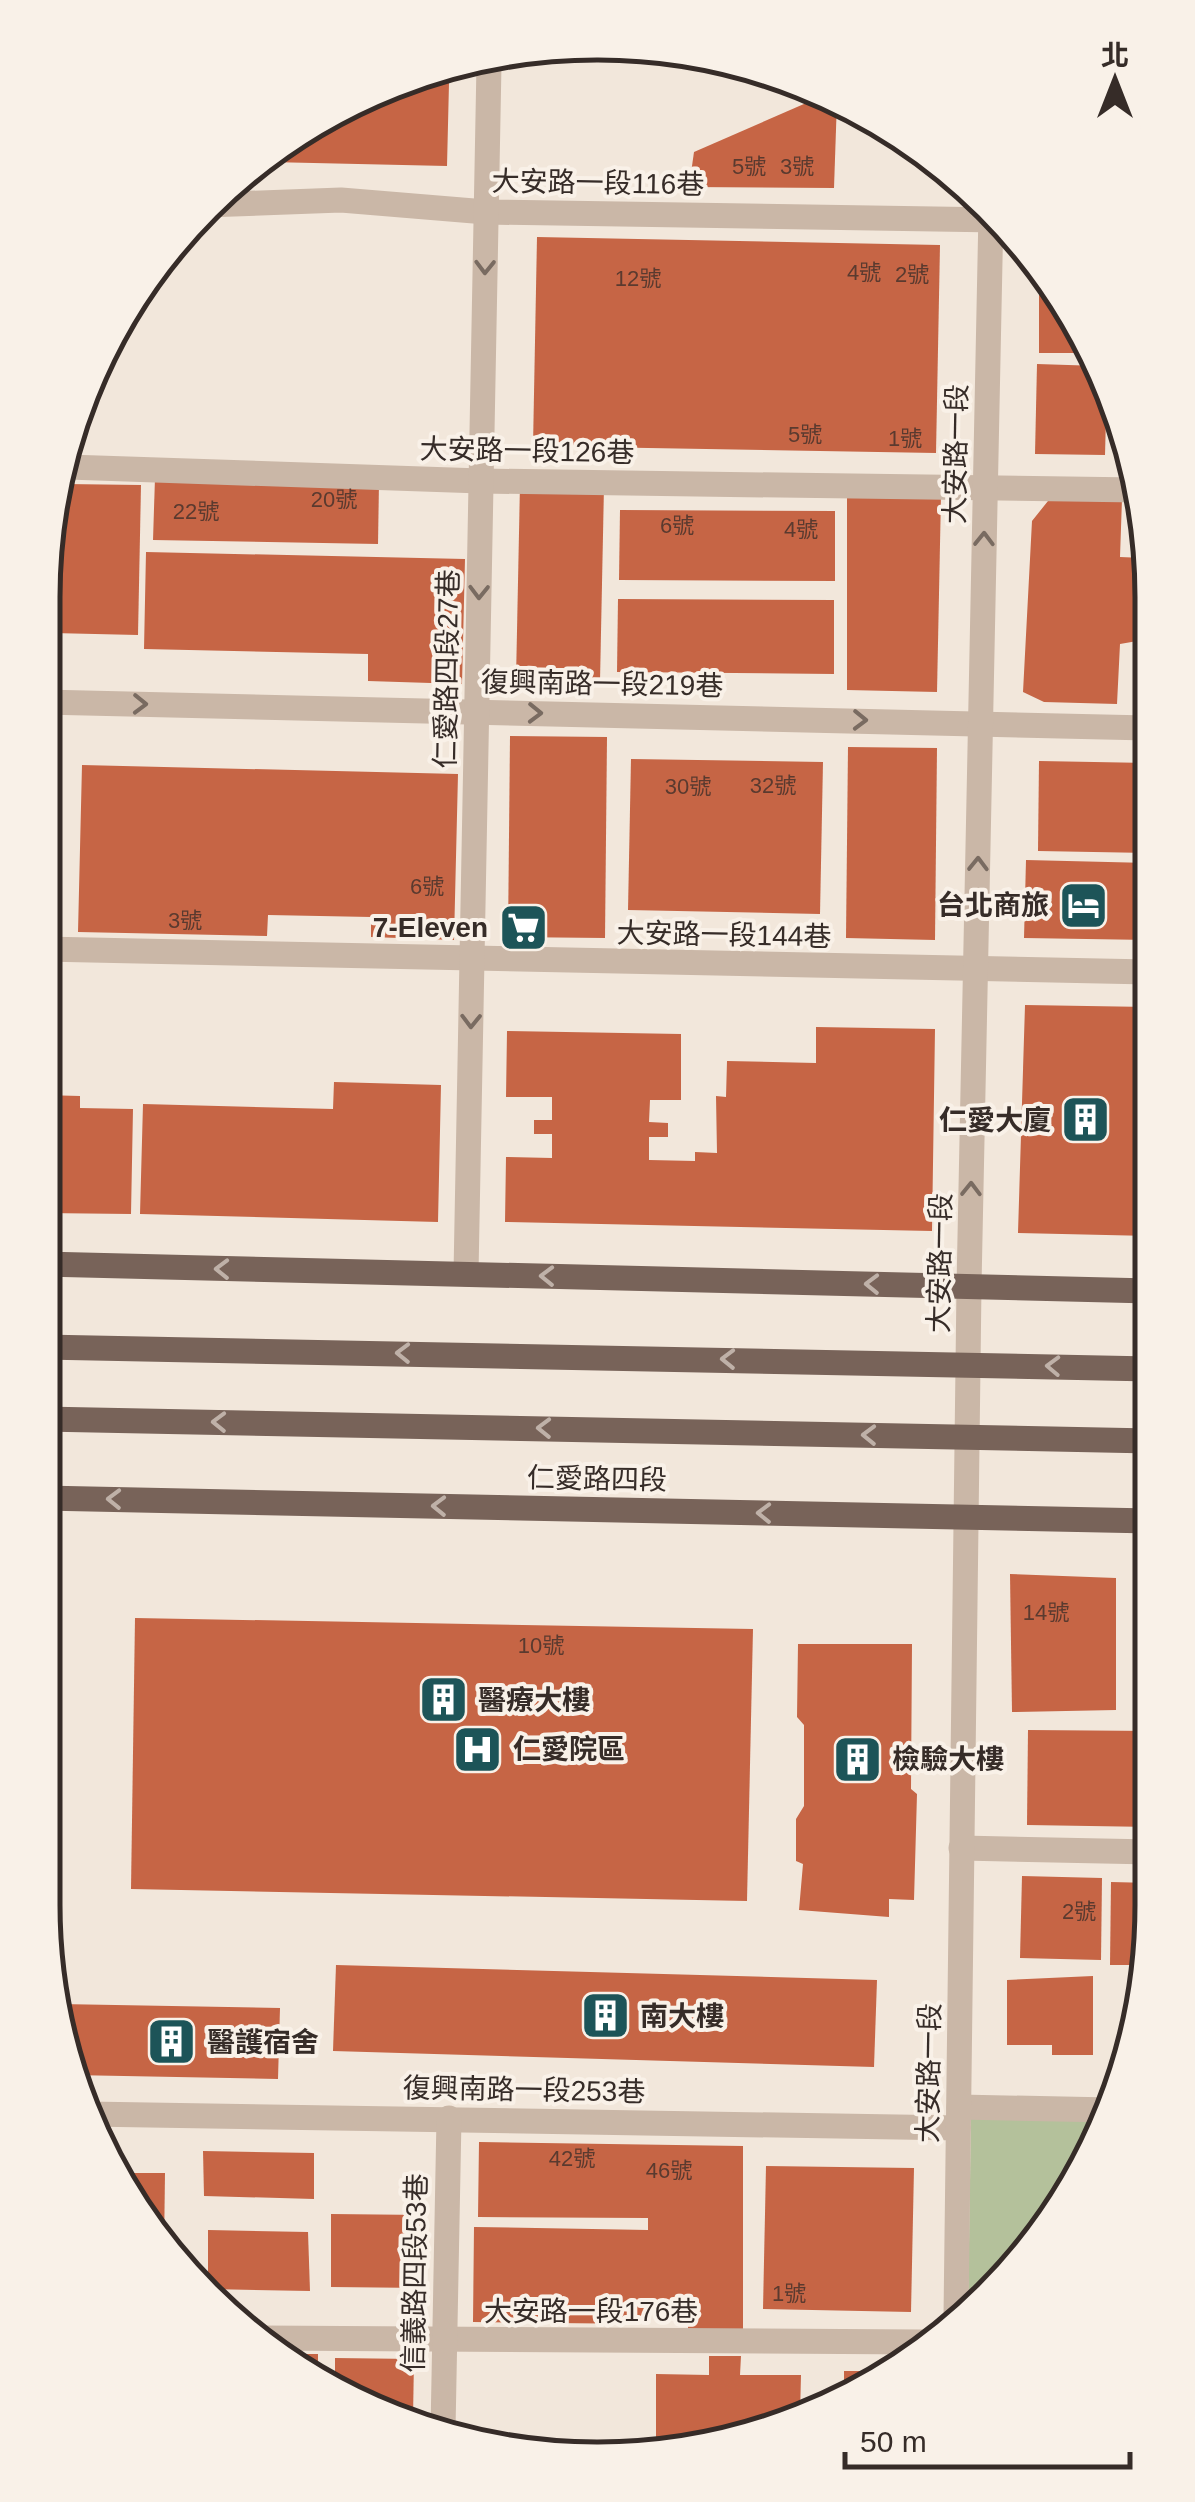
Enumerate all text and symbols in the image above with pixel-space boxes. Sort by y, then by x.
north arrow [1065,30,1165,130]
text: 北 [1101,40,1129,71]
house number: 5號 [732,154,766,179]
house number: 3號 [780,154,814,179]
street label: 大安路一段116巷 [491,166,705,200]
one-way arrow [474,260,496,275]
house number: 4號 [847,260,881,285]
house number: 2號 [895,262,929,287]
house number: 12號 [615,266,661,291]
street label: 大安路一段 [939,384,973,524]
house number: 5號 [788,422,822,447]
house number: 1號 [888,426,922,451]
street label: 大安路一段126巷 [419,434,635,468]
house number: 20號 [311,487,357,512]
house number: 22號 [173,499,219,524]
house number: 6號 [660,513,694,538]
house number: 4號 [784,517,818,542]
one-way arrow [974,530,995,546]
street label: 仁愛路四段27巷 [430,569,464,769]
one-way arrow [468,584,490,600]
street label: 復興南路一段219巷 [480,666,724,702]
one-way arrow [132,694,148,715]
one-way arrow [528,702,543,724]
one-way arrow [852,709,868,730]
house number: 32號 [750,773,796,798]
house number: 30號 [665,774,711,799]
one-way arrow [967,855,988,871]
house number: 6號 [410,874,444,899]
hotel icon: 台北商旅 [1058,879,1110,931]
place label: 台北商旅 [937,890,1049,921]
supermarket icon: 7-Eleven [497,901,549,953]
house number: 3號 [168,908,202,933]
place label: 7-Eleven [373,912,488,943]
street label: 大安路一段144巷 [616,918,832,952]
one-way arrow [460,1014,482,1030]
building icon: 仁愛大廈 [1060,1094,1112,1146]
place label: 仁愛大廈 [939,1105,1051,1136]
one-way arrow [961,1180,982,1196]
street label: 大安路一段 [923,1193,957,1333]
one-way arrow [213,1258,229,1279]
one-way arrow [538,1266,554,1287]
one-way arrow [863,1273,879,1294]
one-way arrow [395,1343,411,1364]
one-way arrow [720,1348,736,1370]
one-way arrow [1045,1355,1061,1376]
one-way arrow [211,1411,226,1433]
one-way arrow [536,1418,552,1439]
one-way arrow [861,1424,877,1445]
street label: 仁愛路四段 [527,1462,667,1496]
one-way arrow [105,1489,121,1510]
one-way arrow [430,1495,446,1517]
one-way arrow [755,1502,771,1523]
house number: 14號 [1023,1600,1069,1625]
house number: 10號 [518,1633,564,1658]
building icon: 醫療大樓 [417,1674,469,1726]
place label: 醫療大樓 [478,1685,590,1716]
hospital icon: 仁愛院區 [452,1723,504,1775]
building icon: 檢驗大樓 [831,1733,883,1785]
place label: 仁愛院區 [513,1734,625,1765]
place label: 檢驗大樓 [892,1744,1004,1775]
house number: 2號 [1062,1899,1096,1924]
building icon: 南大樓 [579,1990,631,2042]
place label: 南大樓 [640,2001,724,2032]
street label: 大安路一段 [912,2003,946,2143]
building icon: 醫護宿舍 [146,2016,198,2068]
place label: 醫護宿舍 [207,2027,319,2058]
street label: 復興南路一段253巷 [402,2072,646,2108]
house number: 42號 [549,2146,595,2171]
house number: 46號 [646,2158,692,2183]
street label: 信義路四段53巷 [398,2173,432,2373]
house number: 1號 [772,2281,806,2306]
street label: 大安路一段176巷 [484,2296,698,2327]
scale bar [845,2407,1130,2469]
text: 50 m [860,2425,927,2458]

